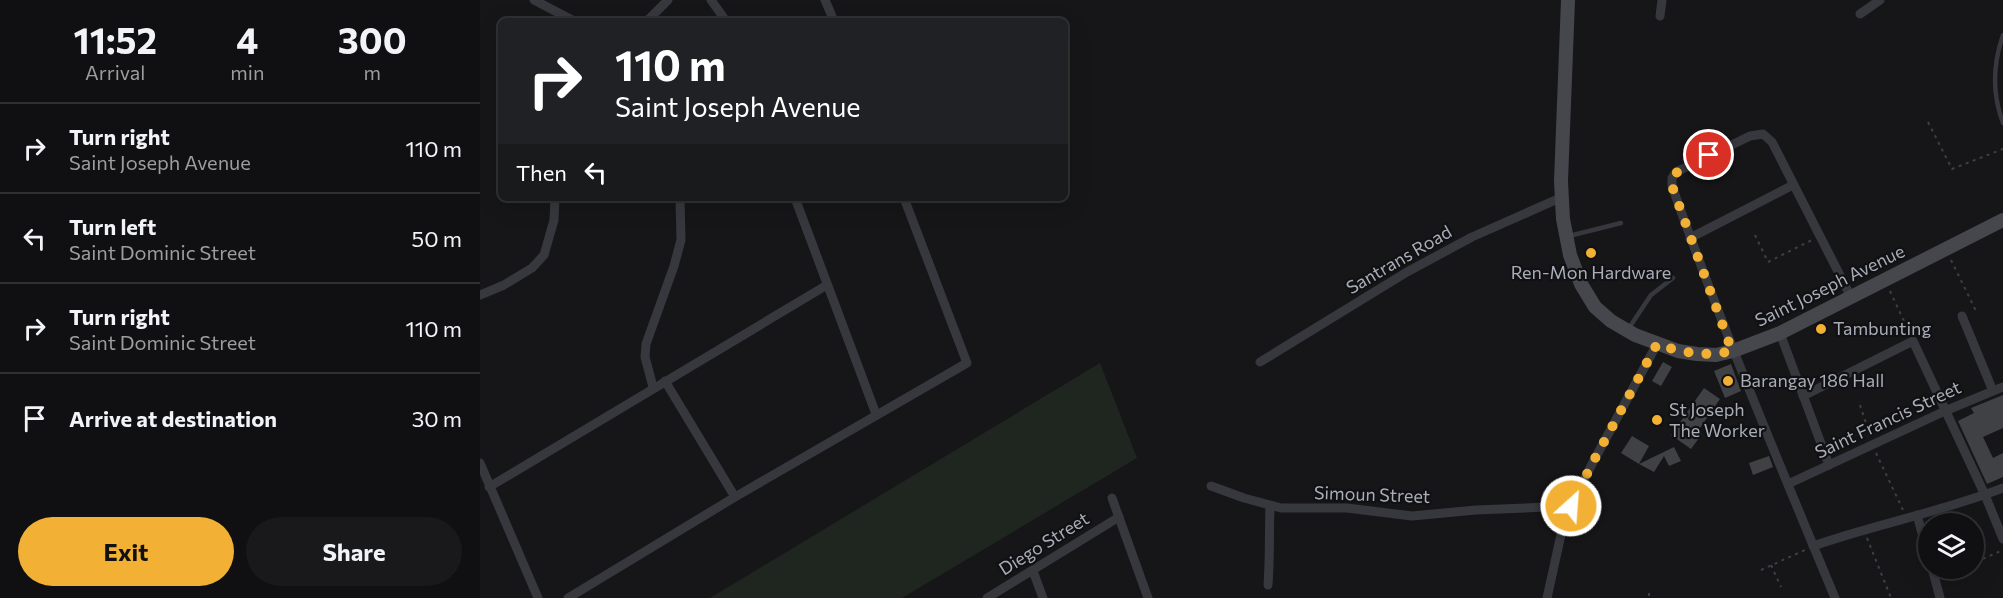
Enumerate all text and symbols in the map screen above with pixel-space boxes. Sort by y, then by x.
text: 11:52 [73,17,157,61]
text: 4 [236,17,258,61]
text: 300 [338,17,407,61]
text: 110 m [615,38,726,90]
icon: right [516,42,594,120]
text: Arrival [85,60,145,84]
text: min [230,60,264,84]
text: m [363,60,381,84]
text: Saint Joseph Avenue [615,90,860,123]
text: Turn right [69,123,170,150]
pin [1683,129,1734,180]
icon: right [18,132,51,165]
text: 110 m [405,135,462,162]
icon: arrive [1692,138,1725,171]
text: Saint Joseph Avenue [69,150,251,174]
icon: left [579,156,612,189]
text: Then [516,159,567,186]
text: Turn left [69,213,156,240]
street label: Santrans Road [1342,220,1455,298]
icon: left [18,222,51,255]
text: 50 m [412,225,462,252]
street label: Saint Joseph Avenue [1751,239,1908,331]
text: Saint Dominic Street [69,240,256,264]
marker: Ren-Mon Hardware [1584,246,1598,260]
place label: Ren-Mon Hardware [1511,261,1671,283]
text: Turn right [69,303,170,330]
icon: right [18,312,51,345]
text: 110 m [405,315,462,342]
place label: Tambunting [1833,317,1931,339]
marker: Tambunting [1814,322,1828,336]
text: Saint Dominic Street [69,330,256,354]
place label: Barangay 186 Hall [1740,369,1884,391]
marker: Barangay 186 Hall [1721,374,1735,388]
street label: Saint Francis Street [1811,376,1964,463]
place label: St Joseph The Worker [1669,398,1765,441]
icon: arrive [18,402,51,435]
text: Arrive at destination [69,405,277,432]
text: 30 m [412,405,462,432]
marker: St Joseph The Worker [1650,413,1664,427]
position arrow [1539,474,1603,538]
street label: Simoun Street [1314,481,1431,507]
street label: Diego Street [994,507,1093,580]
map controls [1918,513,1984,579]
button: layers [1918,513,1984,579]
button: Exit [18,517,234,586]
button: Share [246,517,462,586]

